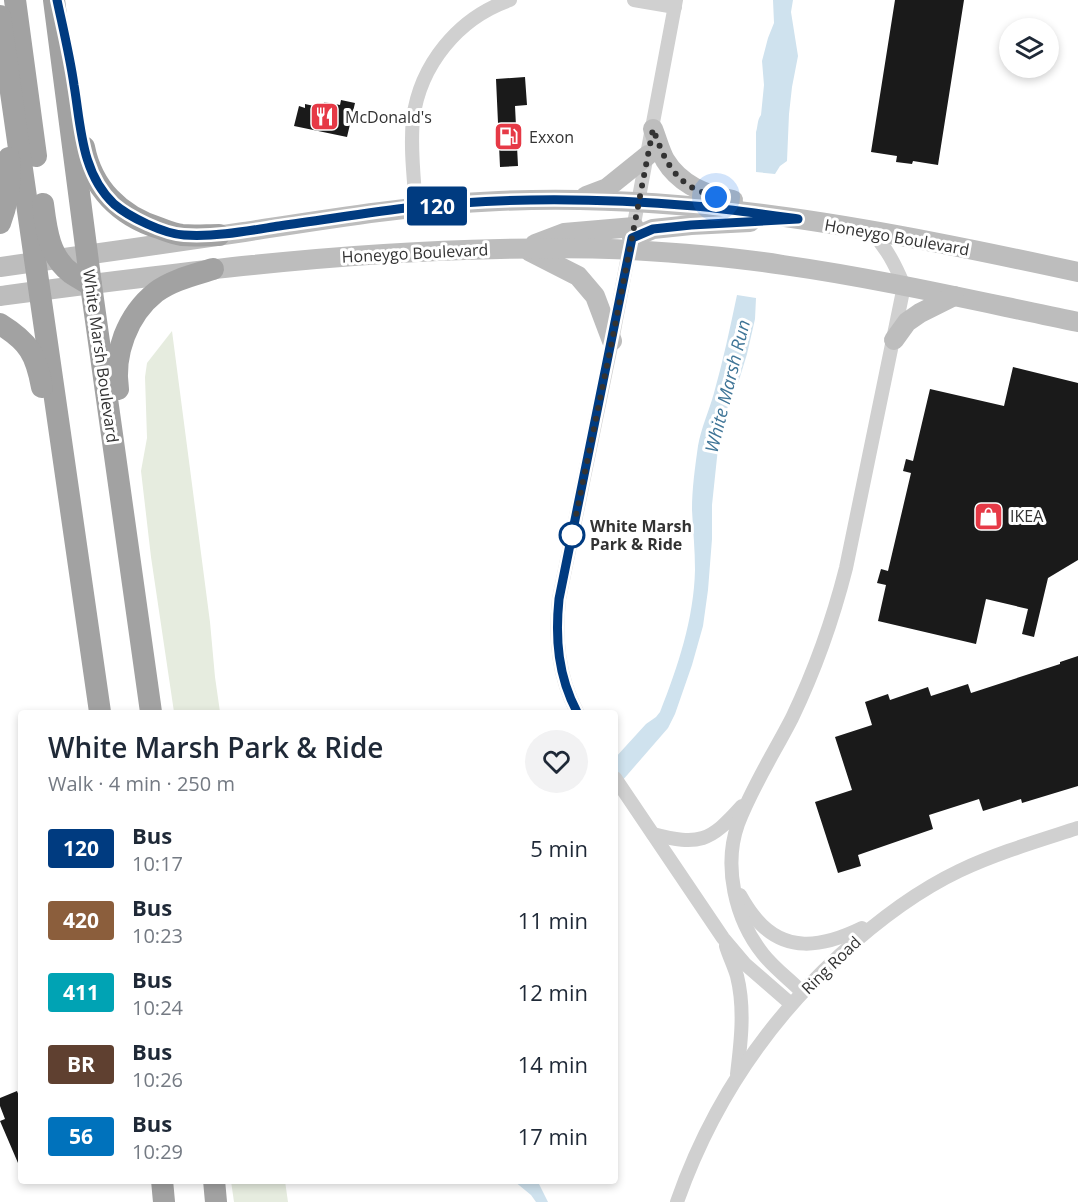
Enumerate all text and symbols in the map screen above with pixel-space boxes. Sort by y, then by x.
map controls [999,18,1059,78]
button: layers [999,18,1059,78]
restaurant icon: McDonald's [308,101,340,133]
place label: McDonald's [345,106,432,128]
fuel station icon: Exxon [492,121,524,153]
place label: Exxon [529,126,574,148]
your location [701,182,731,212]
line badge: 120 [402,186,472,226]
text: 120 [419,192,455,220]
street label: Honeygo Boulevard [823,213,971,261]
street label: Honeygo Boulevard [341,238,489,268]
street label: White Marsh Boulevard [78,268,124,444]
water label: White Marsh Run [699,317,755,455]
shop icon: IKEA [973,500,1005,532]
place label: IKEA [1010,505,1044,527]
place label: White Marsh Park & Ride [590,515,692,555]
marker: White Marsh Park & Ride [559,522,585,548]
text: White Marsh Park & Ride [48,728,383,766]
button: heart [525,730,588,793]
text: Walk · 4 min · 250 m [48,770,235,797]
text: Bus [132,820,172,850]
text: 5 min [530,833,588,863]
text: 120 [63,834,99,862]
text: 10:17 [132,850,183,877]
text: Bus [132,892,172,922]
text: 11 min [518,905,588,935]
text: 420 [63,906,99,934]
text: 10:23 [132,922,183,949]
street label: Ring Road [796,931,866,999]
text: Bus [132,964,172,994]
text: 12 min [518,977,588,1007]
text: 411 [63,978,99,1006]
text: 10:24 [132,994,183,1021]
text: Bus [132,1036,172,1066]
text: 14 min [518,1049,588,1079]
text: BR [67,1050,95,1078]
text: 10:26 [132,1066,183,1093]
text: Bus [132,1108,172,1138]
text: 17 min [518,1121,588,1151]
text: 56 [69,1122,93,1150]
text: 10:29 [132,1138,183,1165]

